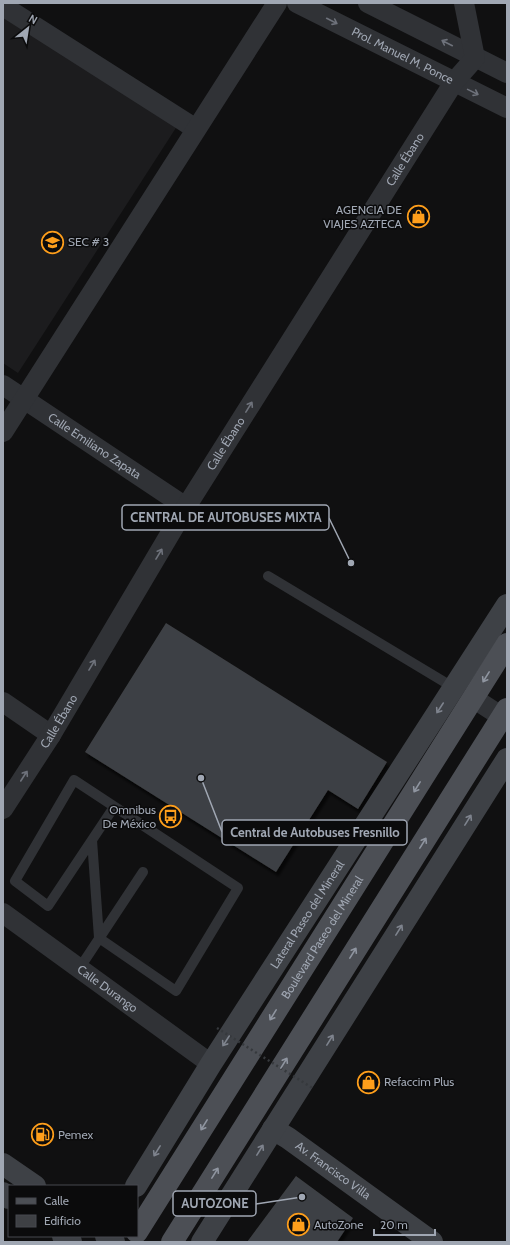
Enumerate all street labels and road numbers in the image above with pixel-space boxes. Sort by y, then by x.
street label: Prol. Manuel M. Ponce [349,24,456,87]
street label: Calle Ébano [382,129,427,189]
street label: Calle Emiliano Zapata [45,409,144,482]
street label: Calle Ébano [203,414,248,473]
street label: Calle Ébano [37,691,81,751]
street label: Lateral Paseo del Mineral [267,857,347,971]
street label: Boulevard Paseo del Mineral [278,873,366,1001]
street label: Calle Durango [74,961,141,1016]
street label: Av. Francisco Villa [293,1138,374,1202]

